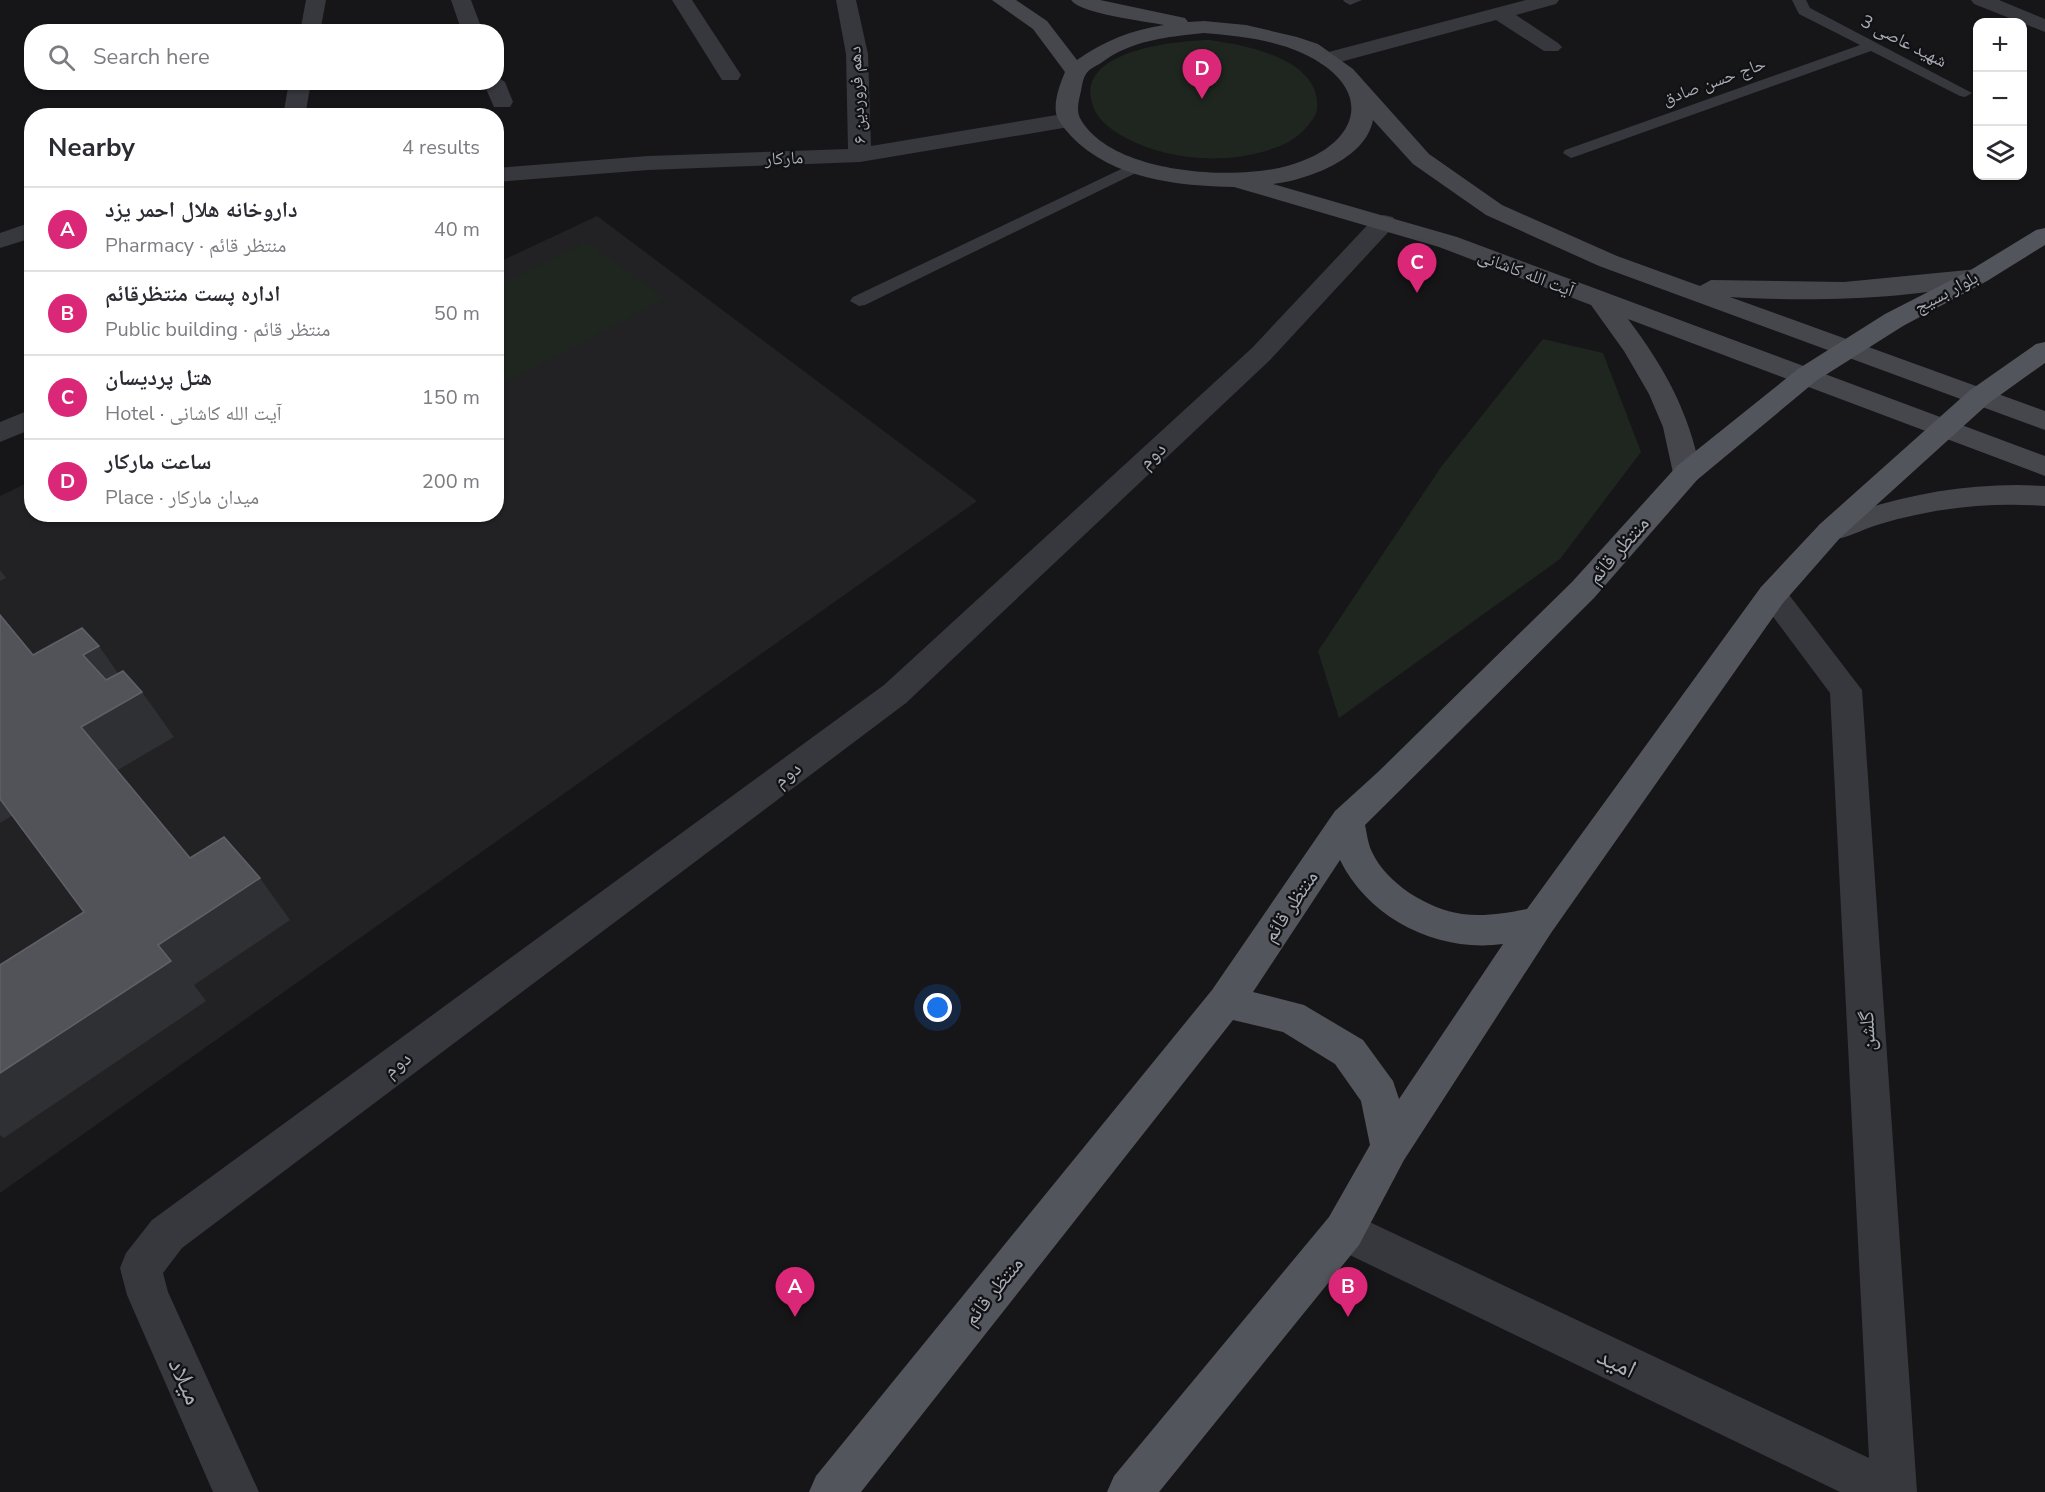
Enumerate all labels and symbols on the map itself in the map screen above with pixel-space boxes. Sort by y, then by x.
street label: 3 شهید عاصی [1857,9,1951,73]
street label: دهم فروردین ۶ [842,46,872,144]
pin: D [1182,50,1222,99]
street label: حاج حسن صادق [1659,51,1769,111]
street label: مارکار [763,145,804,171]
pin: C [1398,244,1436,293]
street label: آیت الله کاشانی [1475,244,1578,302]
street label: بلوار بسیج [1910,265,1982,319]
street label: دوم [1132,435,1172,475]
street label: منتظر قائم [1581,510,1655,590]
street label: دوم [767,754,807,794]
street label: منتظر قائم [1256,864,1324,948]
your location [923,993,952,1022]
street label: گلشن [1852,1010,1882,1052]
street label: دوم [377,1044,417,1084]
street label: منتظر قائم [957,1251,1029,1331]
pin: A [776,1268,814,1317]
pin: B [1328,1268,1368,1317]
street label: امید [1591,1338,1642,1387]
street label: میلاد [160,1352,211,1410]

